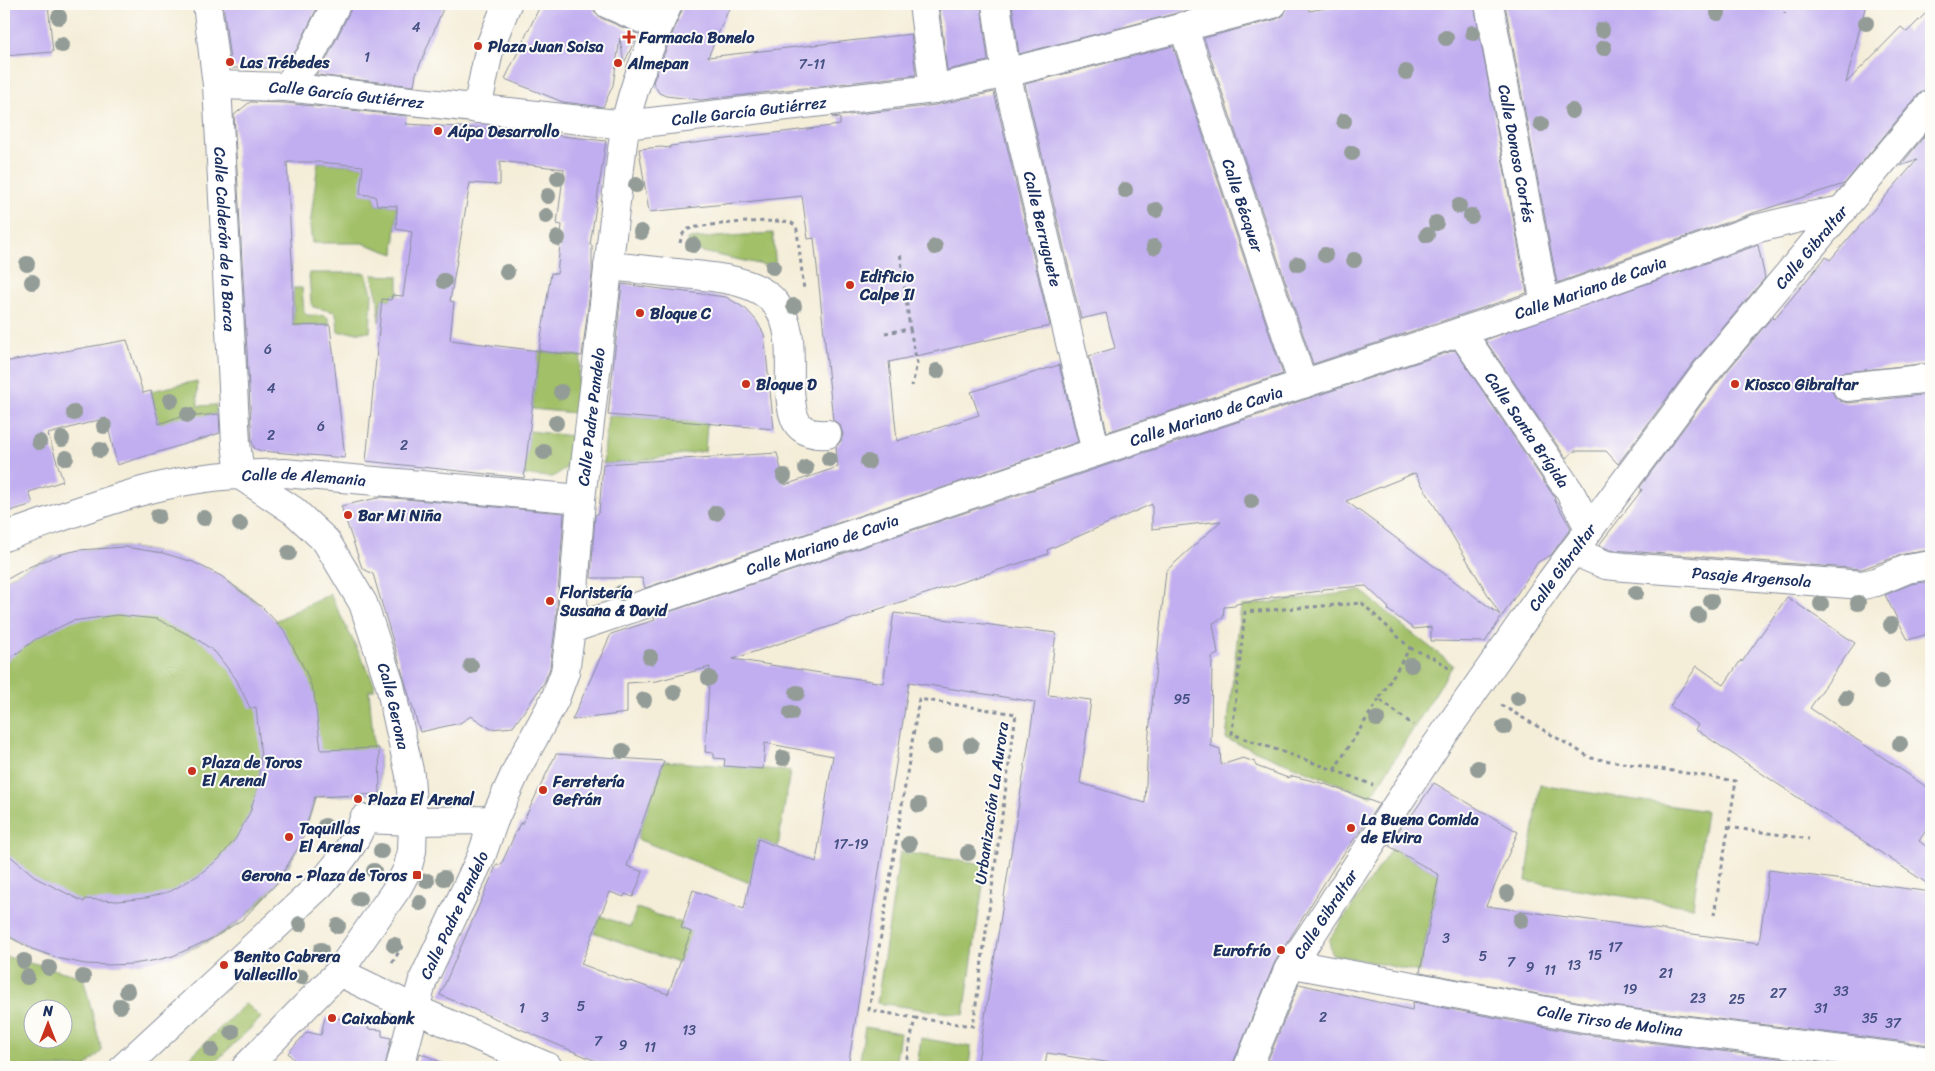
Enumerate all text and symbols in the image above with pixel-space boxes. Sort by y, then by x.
house number: 4 [412,15,421,40]
place label: Farmacia Bonelo [638,23,755,52]
marker: Farmacia Bonelo [623,31,635,43]
place label: Plaza Juan Soisa [488,32,604,61]
marker: Plaza Juan Soisa [472,40,484,52]
house number: 1 [364,45,370,70]
place label: Las Trébedes [240,48,330,77]
place label: Almepan [627,49,689,78]
house number: 7-11 [799,52,825,77]
marker: Las Trébedes [224,56,236,68]
marker: Almepan [612,57,624,69]
street label: Calle García Gutiérrez [269,73,426,117]
street label: Calle Donoso Cortés [1489,82,1544,226]
street label: Calle García Gutiérrez [670,88,829,134]
place label: Aúpa Desarrollo [447,117,560,146]
marker: Aúpa Desarrollo [432,125,444,137]
street label: Calle Calderón de la Barca [205,146,244,333]
street label: Calle Bécquer [1213,155,1272,257]
street label: Calle Berruguete [1015,168,1070,290]
street label: Calle Gibraltar [1767,198,1856,296]
street label: Calle Mariano de Cavia [1510,248,1671,328]
place label: Edificio Calpe II [859,262,916,309]
marker: Edificio Calpe II [844,279,856,291]
place label: Bloque C [650,299,712,328]
marker: Bloque C [634,307,646,319]
house number: 6 [264,337,272,362]
street label: Calle Padre Pandelo [569,346,614,488]
street label: Calle Santa Brígida [1477,366,1577,494]
place label: Bloque D [756,370,817,399]
place label: Kiosco Gibraltar [1744,370,1859,399]
house number: 4 [267,376,276,401]
street label: Calle Mariano de Cavia [1126,377,1287,455]
marker: Bloque D [740,378,752,390]
marker: Kiosco Gibraltar [1729,378,1741,390]
house number: 6 [317,414,325,439]
house number: 2 [267,423,275,448]
house number: 2 [400,433,408,458]
street label: Calle de Alemania [241,459,367,495]
place label: Bar Mi Niña [358,501,441,530]
street label: Calle Mariano de Cavia [742,506,903,584]
marker: Bar Mi Niña [342,509,354,521]
street label: Calle Gibraltar [1520,516,1605,617]
street label: Pasaje Argensola [1691,558,1812,596]
place label: Floristería Susana & David [559,578,669,625]
marker: Floristería Susana & David [544,595,556,607]
street label: Calle Gerona [369,659,418,753]
house number: 95 [1173,687,1191,712]
street label: Urbanización La Aurora [966,719,1017,886]
place label: Plaza de Toros El Arenal [202,748,303,795]
marker: Plaza de Toros El Arenal [186,765,198,777]
place label: Ferretería Gefrán [552,767,624,814]
marker: Ferretería Gefrán [537,784,549,796]
place label: Plaza El Arenal [368,785,476,814]
marker: Plaza El Arenal [352,793,364,805]
place label: La Buena Comida de Elvira [1361,805,1479,852]
place label: Taquillas El Arenal [299,814,365,861]
marker: La Buena Comida de Elvira [1345,822,1357,834]
marker: Taquillas El Arenal [283,831,295,843]
house number: 17-19 [833,832,869,857]
street label: Calle Padre Pandelo [411,847,497,984]
place label: Gerona - Plaza de Toros [241,861,408,890]
street label: Calle Gibraltar [1285,862,1367,965]
marker: Gerona - Plaza de Toros [411,869,423,881]
house number: 3 [1442,926,1450,951]
house number: 17 [1608,935,1623,960]
place label: Eurofrío [1213,936,1271,965]
place label: Benito Cabrera Vallecillo [234,942,341,989]
house number: 15 [1588,943,1603,968]
marker: Eurofrío [1275,944,1287,956]
house number: 5 [1479,944,1488,969]
house number: 7 [1507,950,1516,975]
house number: 13 [1567,953,1581,978]
house number: 9 [1526,955,1535,980]
house number: 11 [1544,958,1556,983]
marker: Benito Cabrera Vallecillo [218,959,230,971]
house number: 21 [1659,961,1673,986]
house number: 19 [1623,977,1638,1002]
house number: 33 [1833,979,1849,1004]
house number: 27 [1770,981,1787,1006]
house number: 23 [1690,986,1706,1011]
house number: 25 [1729,987,1746,1012]
house number: 5 [577,994,586,1019]
house number: 1 [519,996,525,1021]
street label: Calle Tirso de Molina [1535,996,1685,1045]
house number: 31 [1814,996,1828,1021]
north arrow [22,998,72,1048]
text: N [42,999,53,1024]
place label: Caixabank [341,1004,415,1033]
house number: 3 [541,1005,549,1030]
house number: 2 [1319,1005,1327,1030]
house number: 35 [1862,1006,1879,1031]
house number: 37 [1885,1011,1902,1036]
marker: Caixabank [326,1012,338,1024]
house number: 13 [682,1018,696,1043]
house number: 7 [594,1029,603,1054]
house number: 9 [619,1033,628,1058]
house number: 11 [644,1035,656,1060]

